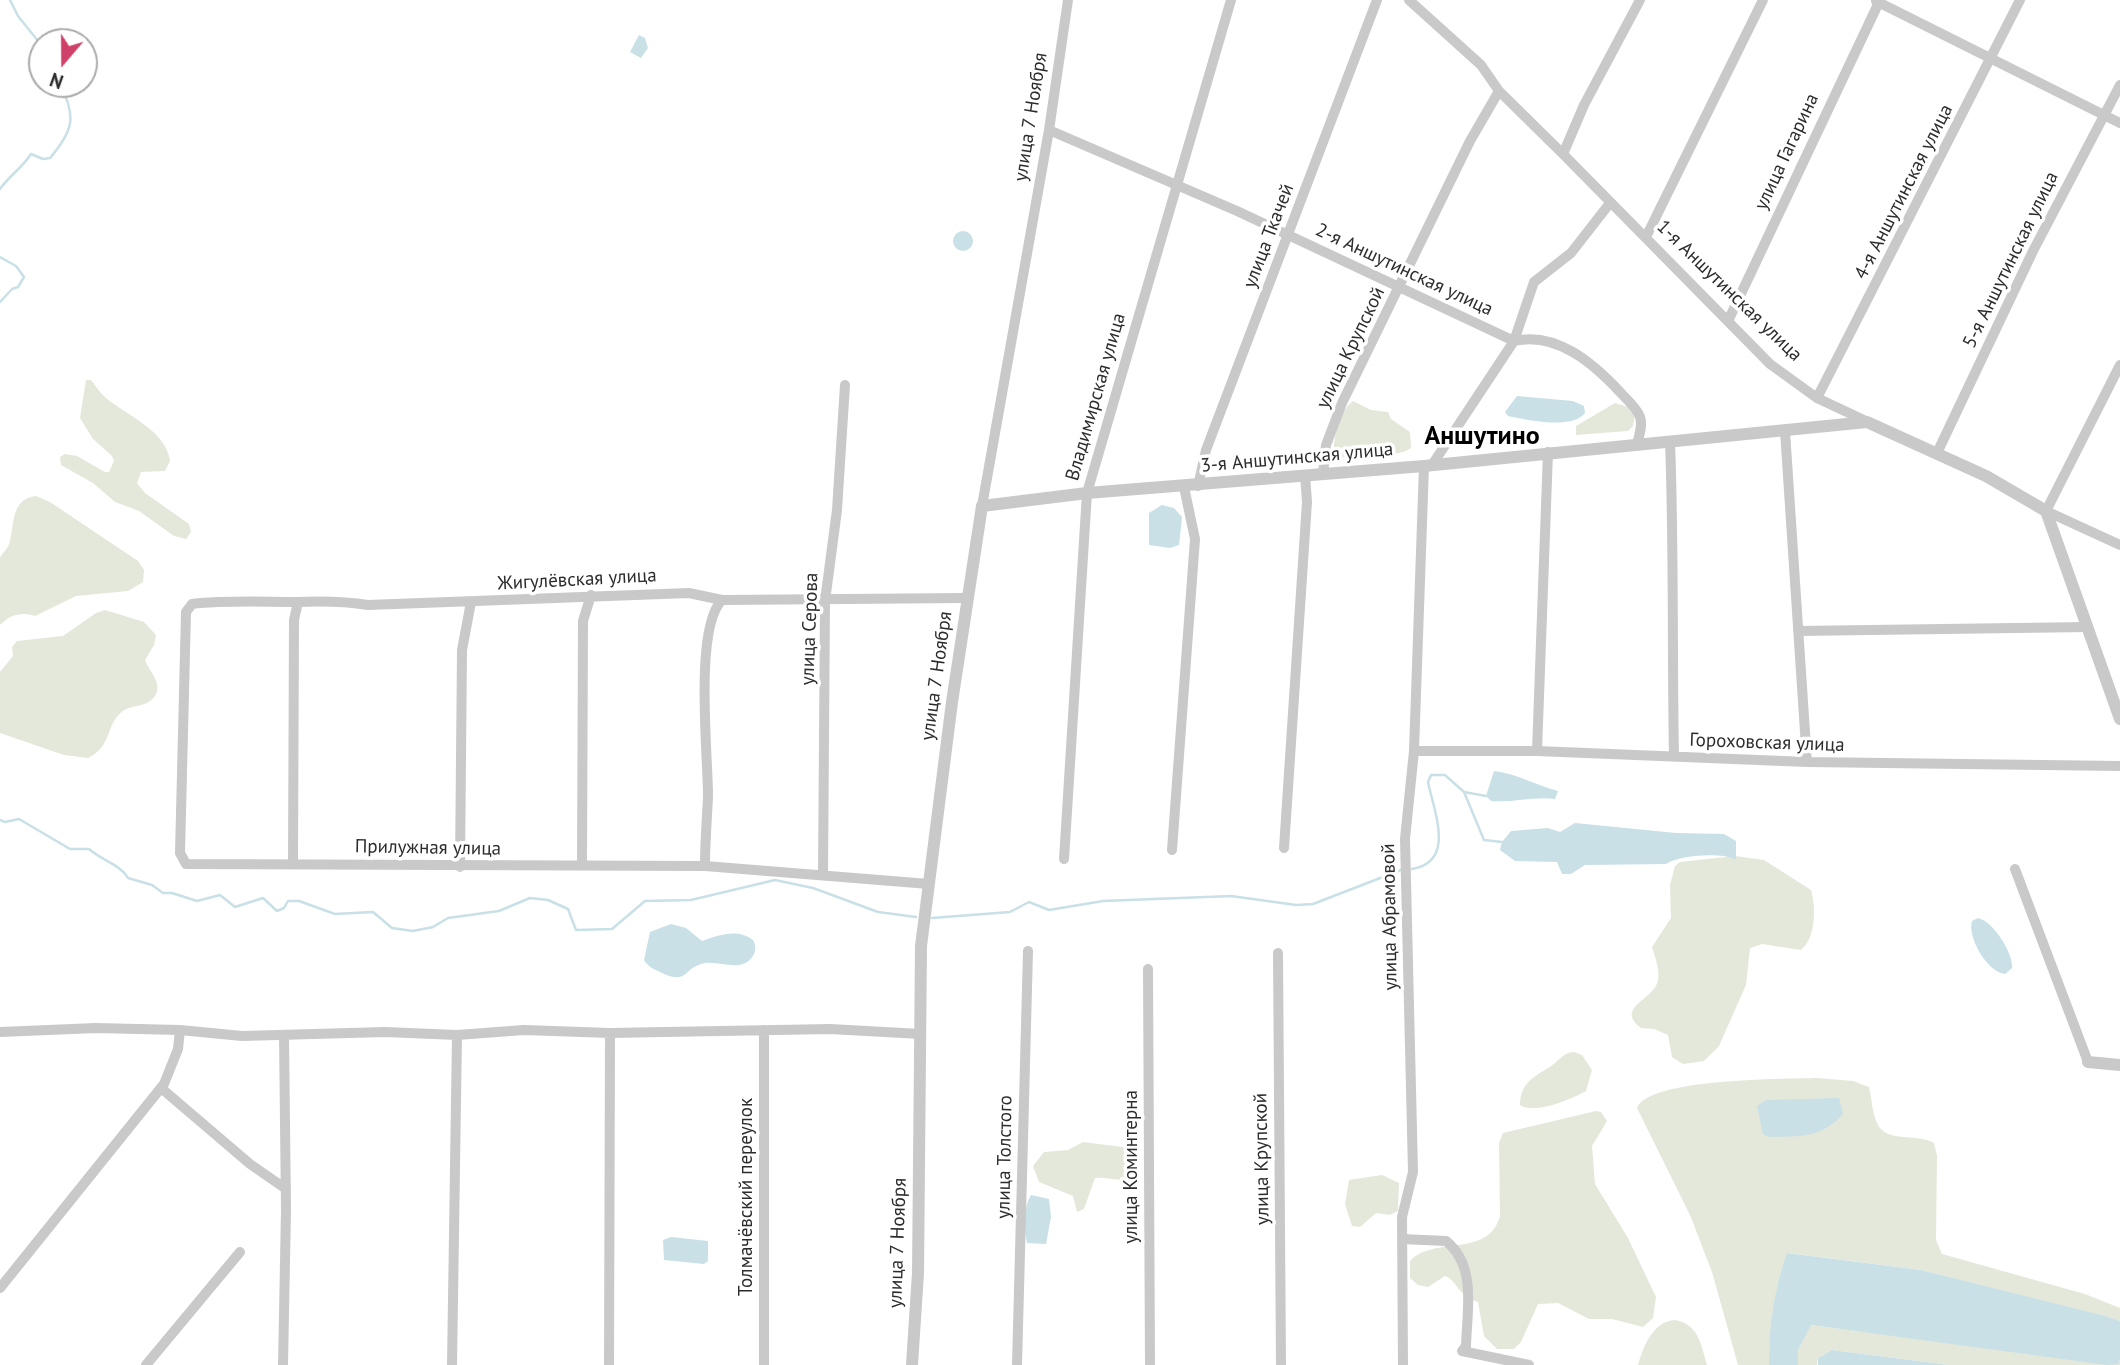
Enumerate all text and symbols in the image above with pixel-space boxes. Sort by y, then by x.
north arrow [28,28,98,98]
street label: улица 7 Ноября [1010,51,1052,183]
text: N [47,67,66,94]
street label: улица Гагарина [1750,90,1824,214]
street label: 4-я Аншутинская улица [1850,101,1958,283]
street label: 5-я Аншутинская улица [1958,168,2064,352]
street label: улица Ткачей [1239,181,1299,291]
street label: 1-я Аншутинская улица [1652,216,1806,366]
street label: 2-я Аншутинская улица [1312,219,1496,321]
street label: улица Крупской [1312,284,1390,412]
street label: Владимирская улица [1061,311,1131,483]
district label: Аншутино [1424,421,1540,453]
street label: 3-я Аншутинская улица [1200,438,1394,478]
street label: Жигулёвская улица [497,564,657,596]
street label: улица Серова [797,572,823,686]
street label: улица 7 Ноября [917,610,957,742]
street label: Гороховская улица [1689,729,1845,757]
street label: Прилужная улица [355,835,501,861]
street label: улица Абрамовой [1377,843,1403,991]
street label: улица Коминтерна [1121,1090,1143,1244]
street label: улица Крупской [1249,1093,1275,1225]
street label: улица Толстого [993,1095,1017,1219]
street label: Толмачёвский переулок [736,1098,758,1296]
street label: улица 7 Ноября [884,1177,912,1309]

